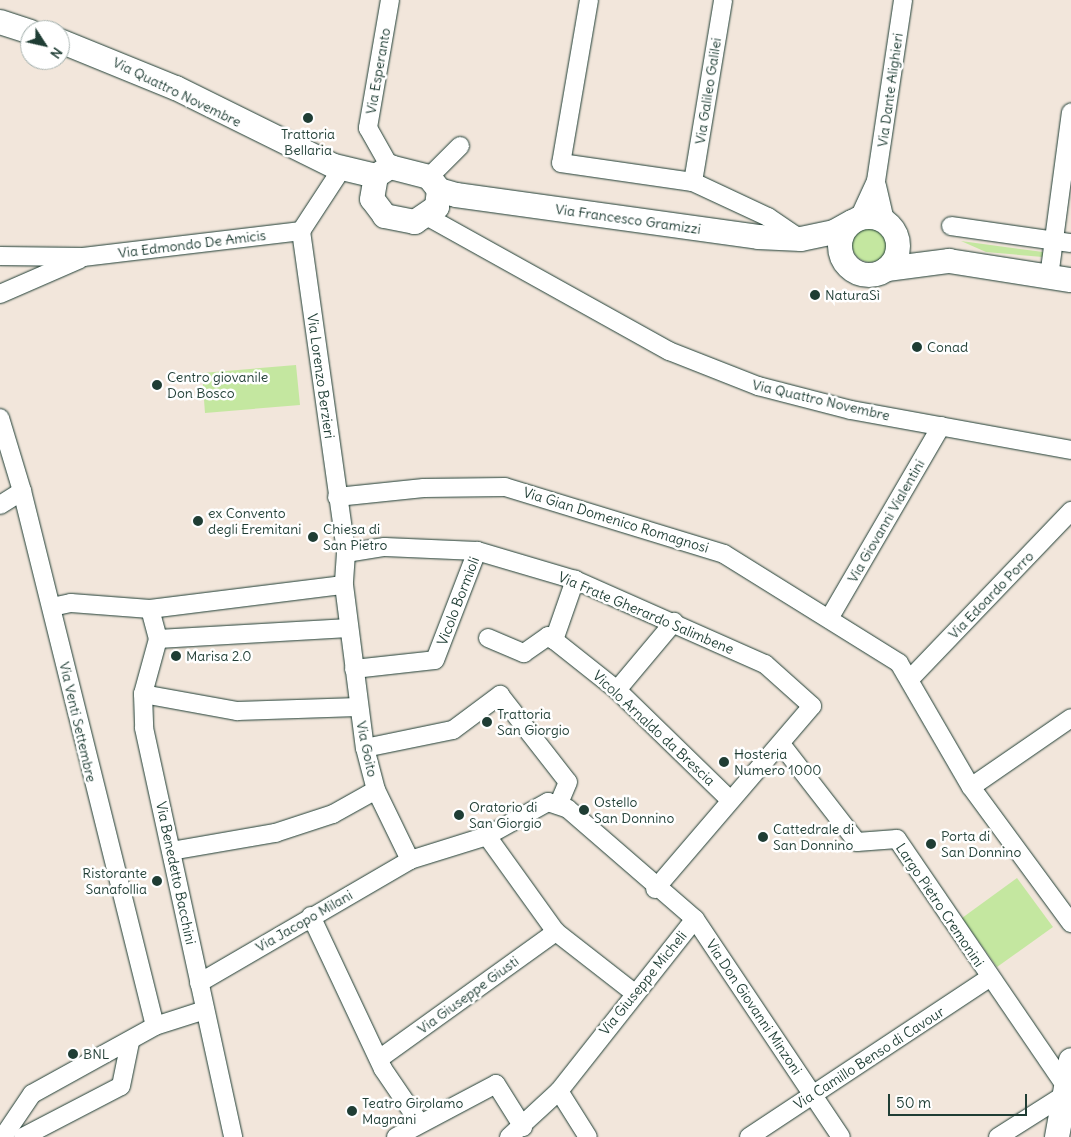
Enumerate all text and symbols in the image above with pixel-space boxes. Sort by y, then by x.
north arrow [20,20,70,70]
street label: Via Esperanto [362,26,394,116]
street label: Via Dante Alighieri [874,32,906,148]
street label: Via Galileo Galilei [691,37,725,145]
text: N [46,44,67,62]
street label: Via Quattro Novembre [110,54,244,130]
marker: Trattoria Bellaria [302,112,314,124]
place label: Trattoria Bellaria [281,126,335,158]
street label: Via Francesco Gramizzi [554,200,702,238]
street label: Via Edmondo De Amicis [117,227,267,261]
place label: NaturaSì [825,287,880,303]
marker: NaturaSì [809,289,821,301]
street label: Via Lorenzo Berzieri [304,312,338,440]
place label: Conad [927,339,968,355]
marker: Conad [911,341,923,353]
place label: Centro giovanile Don Bosco [167,369,268,402]
street label: Via Quattro Novembre [751,376,891,424]
marker: Centro giovanile Don Bosco [151,379,163,391]
street label: Via Giovanni Vialentini [844,456,928,586]
street label: Via Gian Domenico Romagnosi [521,484,711,556]
place label: ex Convento degli Eremitani [208,505,301,538]
marker: ex Convento degli Eremitani [192,515,204,527]
place label: Chiesa di San Pietro [323,521,387,554]
marker: Chiesa di San Pietro [307,531,319,543]
street label: Via Edoardo Porro [945,548,1037,642]
street label: Vicolo Bormioli [433,554,483,648]
street label: Via Frate Gherardo Salimbene [556,568,736,658]
place label: Marisa 2.0 [186,648,252,664]
marker: Marisa 2.0 [170,650,182,662]
street label: Via Venti Settembre [56,660,100,784]
street label: Vicolo Arnaldo da Brescia [590,667,718,789]
place label: Trattoria San Giorgio [497,706,570,739]
marker: Trattoria San Giorgio [481,716,493,728]
street label: Via Goito [353,719,381,779]
place label: Hosteria Numero 1000 [734,746,822,779]
marker: Hosteria Numero 1000 [718,756,730,768]
place label: Ostello San Donnino [594,794,674,826]
place label: Oratorio di San Giorgio [469,799,542,832]
street label: Via Benedetto Bacchini [153,800,199,946]
marker: Ostello San Donnino [578,804,590,816]
marker: Oratorio di San Giorgio [453,809,465,821]
place label: Cattedrale di San Donnino [773,821,854,854]
place label: Porta di San Donnino [941,828,1021,860]
marker: Cattedrale di San Donnino [757,831,769,843]
marker: Porta di San Donnino [925,838,937,850]
street label: Largo Pietro Cremonini [892,840,988,970]
place label: Ristorante Sanafollia [82,865,147,898]
marker: Ristorante Sanafollia [151,875,163,887]
street label: Via Jacopo Milani [253,886,355,956]
street label: Via Giuseppe Micheli [596,928,690,1038]
street label: Via Don Giovanni Minzoni [703,936,805,1078]
street label: Via Giuseppe Giusti [414,953,522,1037]
street label: Via Camillo Benso di Cavour [791,1003,947,1113]
place label: BNL [83,1046,109,1062]
marker: BNL [67,1048,79,1060]
scale bar [891,1084,1030,1116]
text: 50 m [896,1093,931,1112]
place label: Teatro Girolamo Magnani [362,1095,463,1128]
marker: Teatro Girolamo Magnani [346,1105,358,1117]

